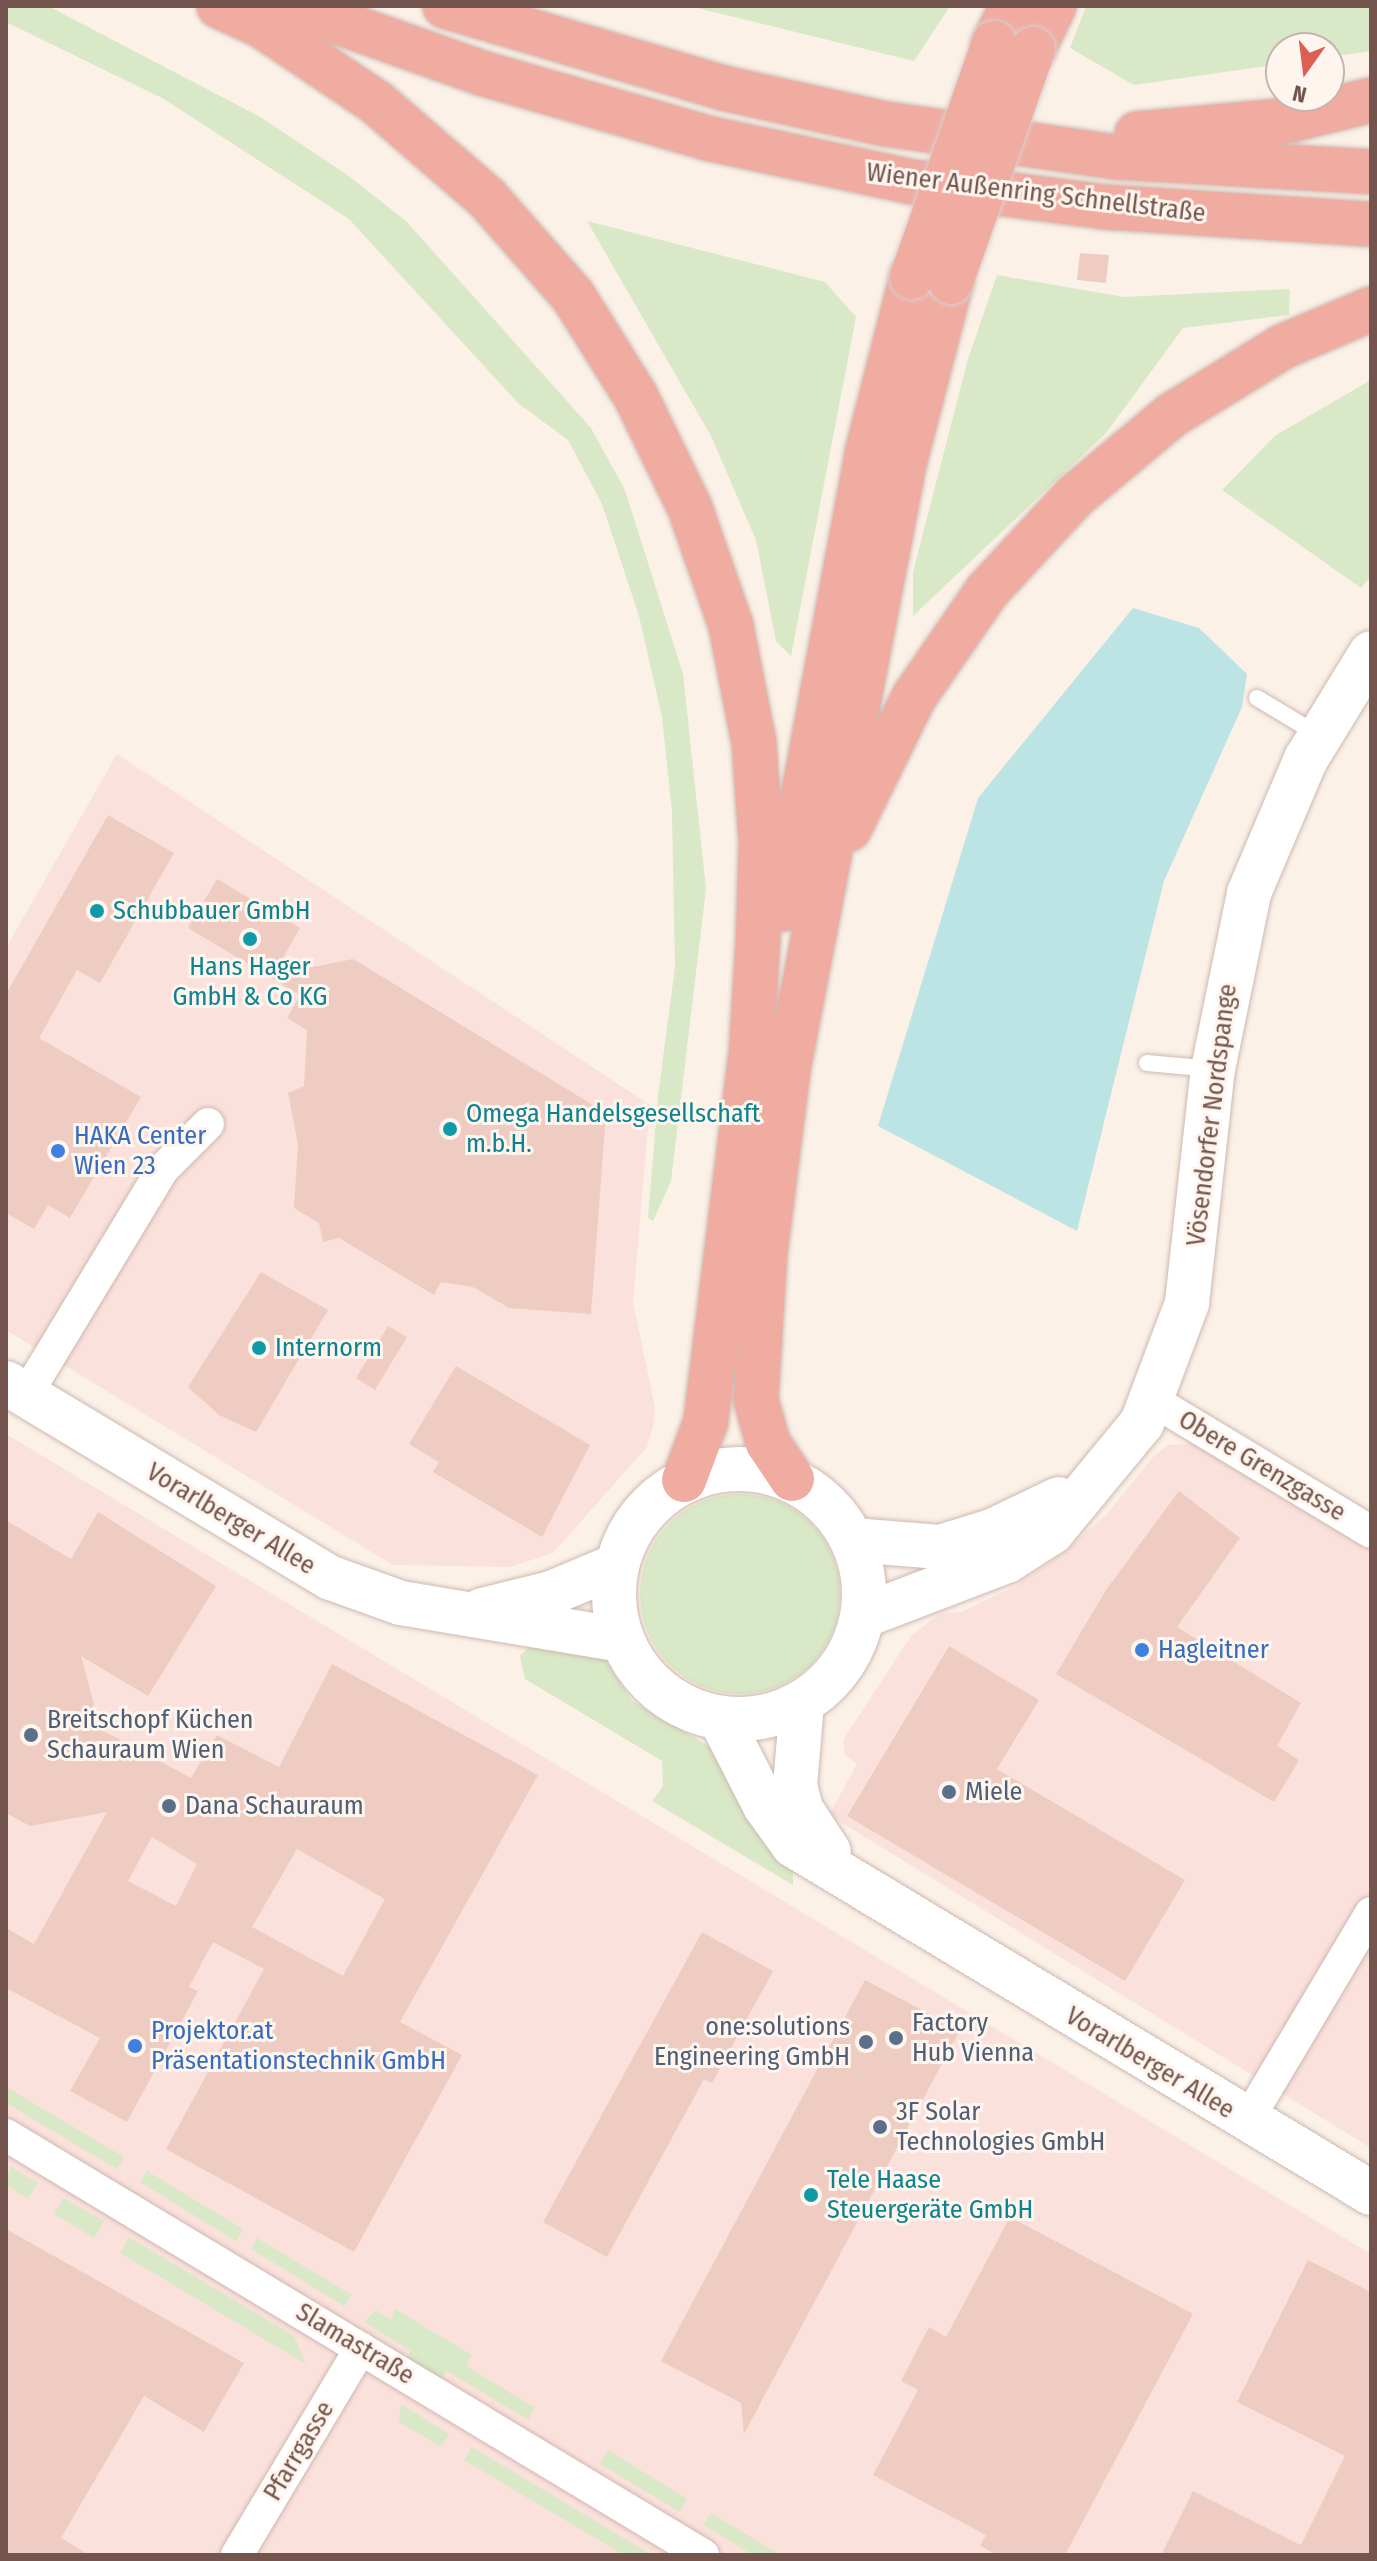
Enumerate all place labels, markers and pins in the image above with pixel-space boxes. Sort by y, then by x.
place label: Schubbauer GmbH [113,895,311,927]
marker: Schubbauer GmbH [88,902,106,920]
marker: Hans Hager GmbH & Co KG [241,930,259,948]
place label: Hans Hager GmbH & Co KG [173,951,327,1012]
place label: Omega Handelsgesellschaft m.b.H. [466,1098,760,1160]
place label: HAKA Center Wien 23 [74,1120,206,1182]
marker: Omega Handelsgesellschaft m.b.H. [441,1120,459,1138]
marker: HAKA Center Wien 23 [49,1142,67,1160]
place label: Internorm [275,1332,382,1364]
marker: Internorm [250,1339,268,1357]
place label: Hagleitner [1158,1634,1269,1666]
marker: Hagleitner [1133,1641,1151,1659]
place label: Breitschopf Küchen Schauraum Wien [47,1704,253,1766]
marker: Breitschopf Küchen Schauraum Wien [22,1726,40,1744]
place label: Miele [965,1776,1022,1808]
marker: Miele [940,1783,958,1801]
place label: Dana Schauraum [185,1790,364,1822]
marker: Dana Schauraum [160,1797,178,1815]
place label: Factory Hub Vienna [912,2007,1034,2068]
place label: one:solutions Engineering GmbH [654,2011,850,2072]
place label: Projektor.at Präsentationstechnik GmbH [151,2015,446,2076]
marker: Factory Hub Vienna [887,2029,905,2047]
marker: one:solutions Engineering GmbH [857,2033,875,2051]
marker: Projektor.at Präsentationstechnik GmbH [126,2037,144,2055]
place label: 3F Solar Technologies GmbH [896,2096,1105,2158]
marker: 3F Solar Technologies GmbH [871,2118,889,2136]
place label: Tele Haase Steuergeräte GmbH [827,2164,1033,2226]
marker: Tele Haase Steuergeräte GmbH [802,2186,820,2204]

